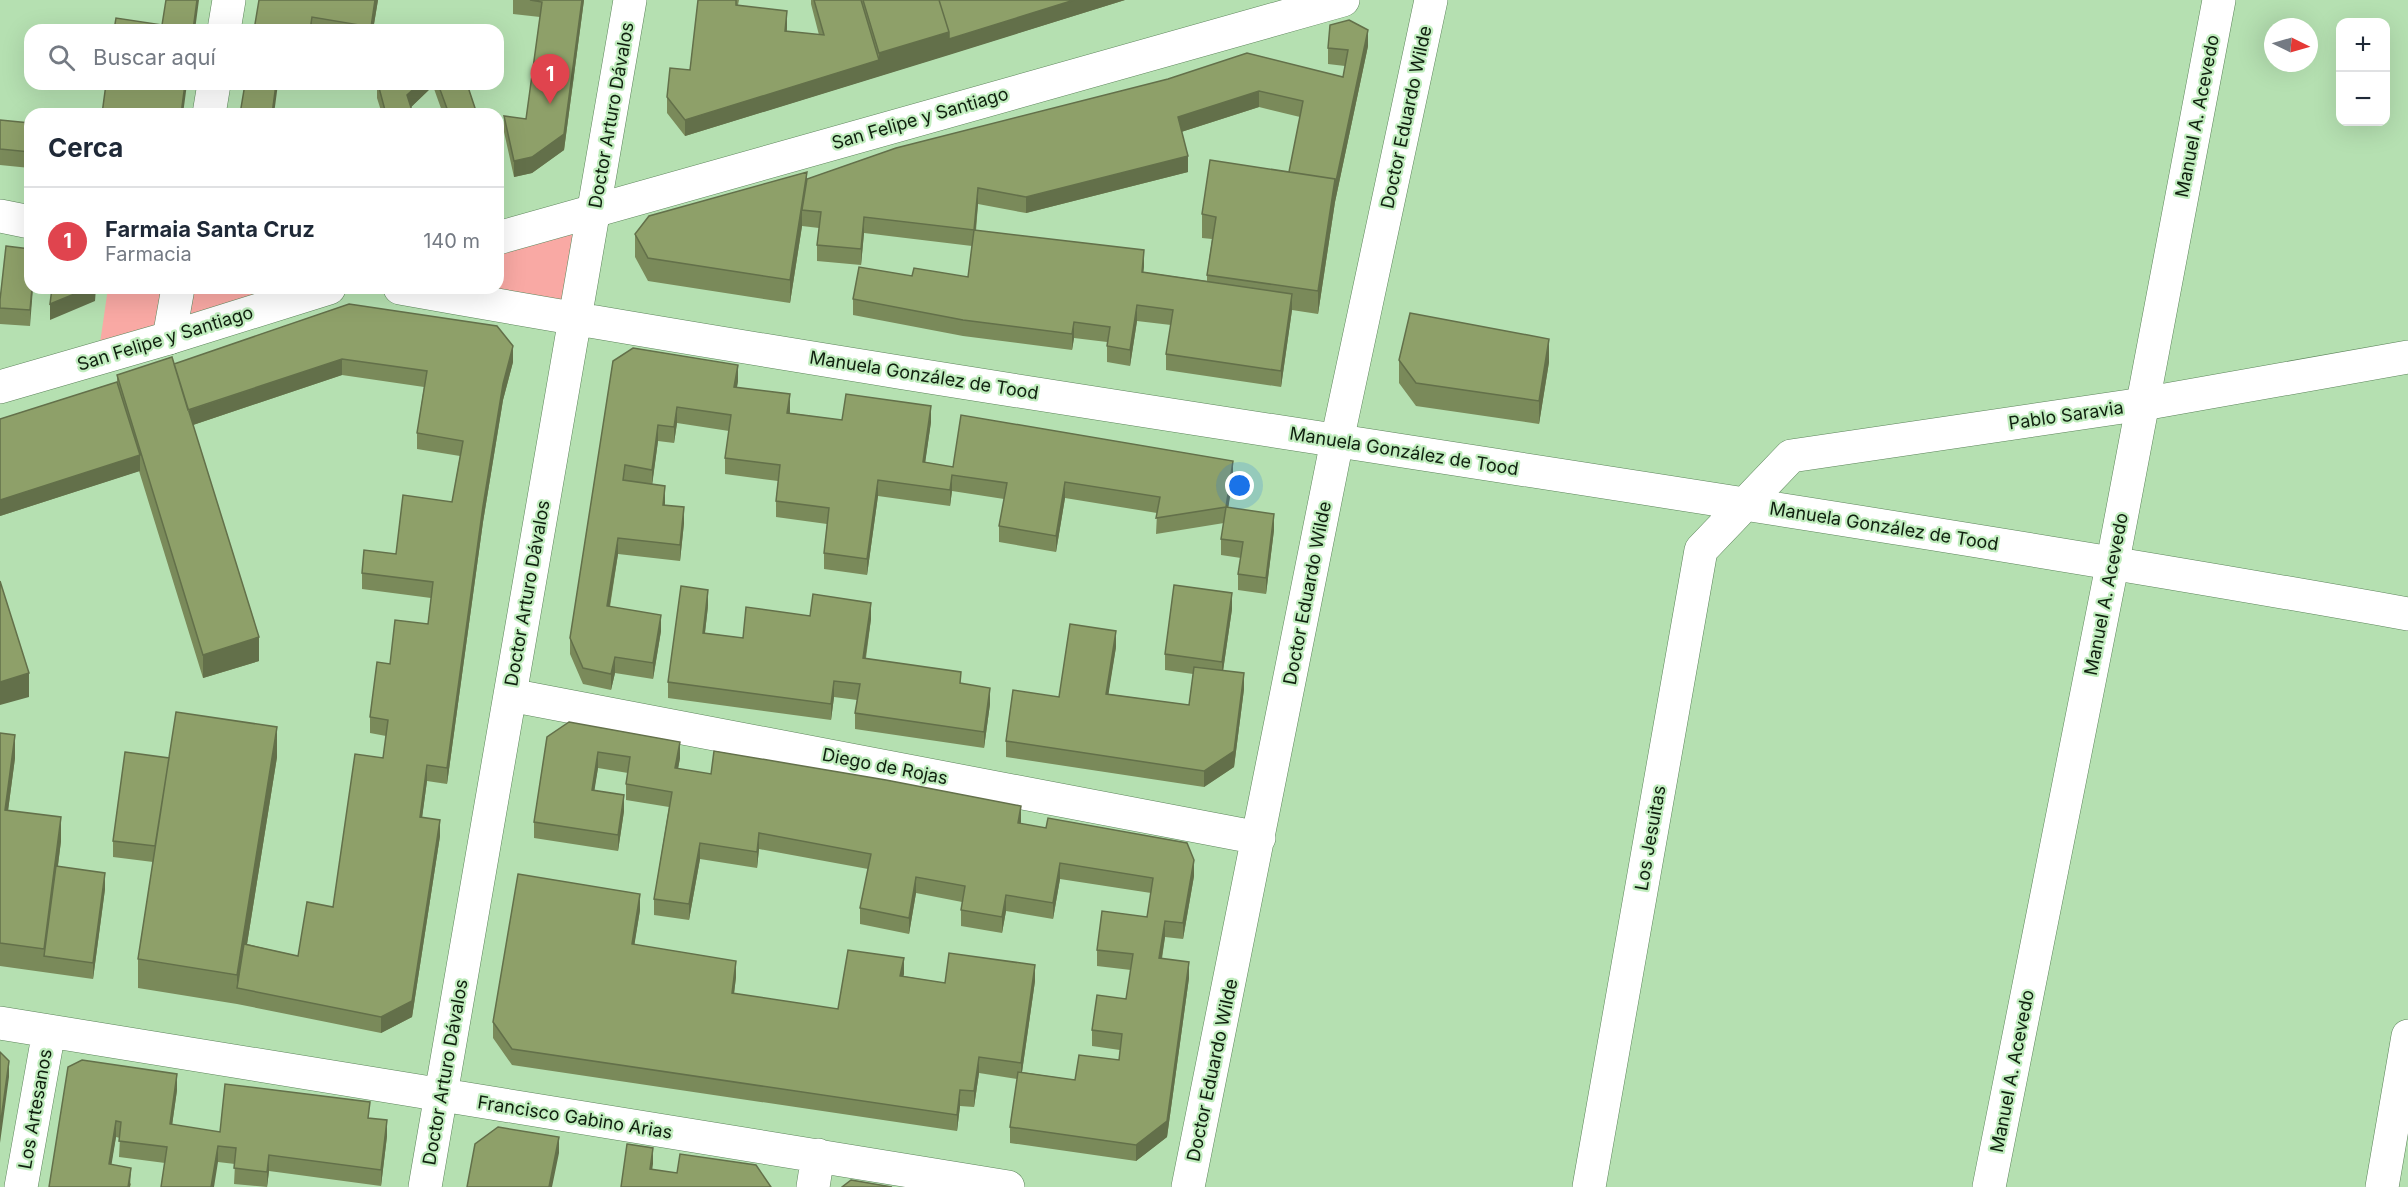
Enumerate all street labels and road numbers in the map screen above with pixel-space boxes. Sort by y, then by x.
street label: Doctor Arturo Dávalos [584,20,638,210]
street label: Doctor Eduardo Wilde [1376,24,1436,210]
street label: Manuel A. Acevedo [2171,33,2223,199]
street label: San Felipe y Santiago [829,83,1011,153]
street label: San Felipe y Santiago [75,301,255,375]
street label: Manuela González de Tood [808,347,1040,403]
street label: Pablo Saravia [2007,397,2125,433]
street label: Manuela González de Tood [1288,423,1520,479]
street label: Doctor Arturo Dávalos [500,498,554,688]
street label: Manuela González de Tood [1768,498,2000,554]
street label: Doctor Eduardo Wilde [1279,500,1335,686]
street label: Manuel A. Acevedo [2080,511,2132,677]
street label: Diego de Rojas [820,744,950,788]
street label: Los Jesuitas [1630,784,1670,892]
street label: Doctor Arturo Dávalos [418,977,472,1167]
street label: Doctor Eduardo Wilde [1182,977,1242,1163]
street label: Manuel A. Acevedo [1986,988,2038,1154]
street label: Los Artesanos [14,1047,56,1171]
street label: Francisco Gabino Arias [476,1091,674,1143]

